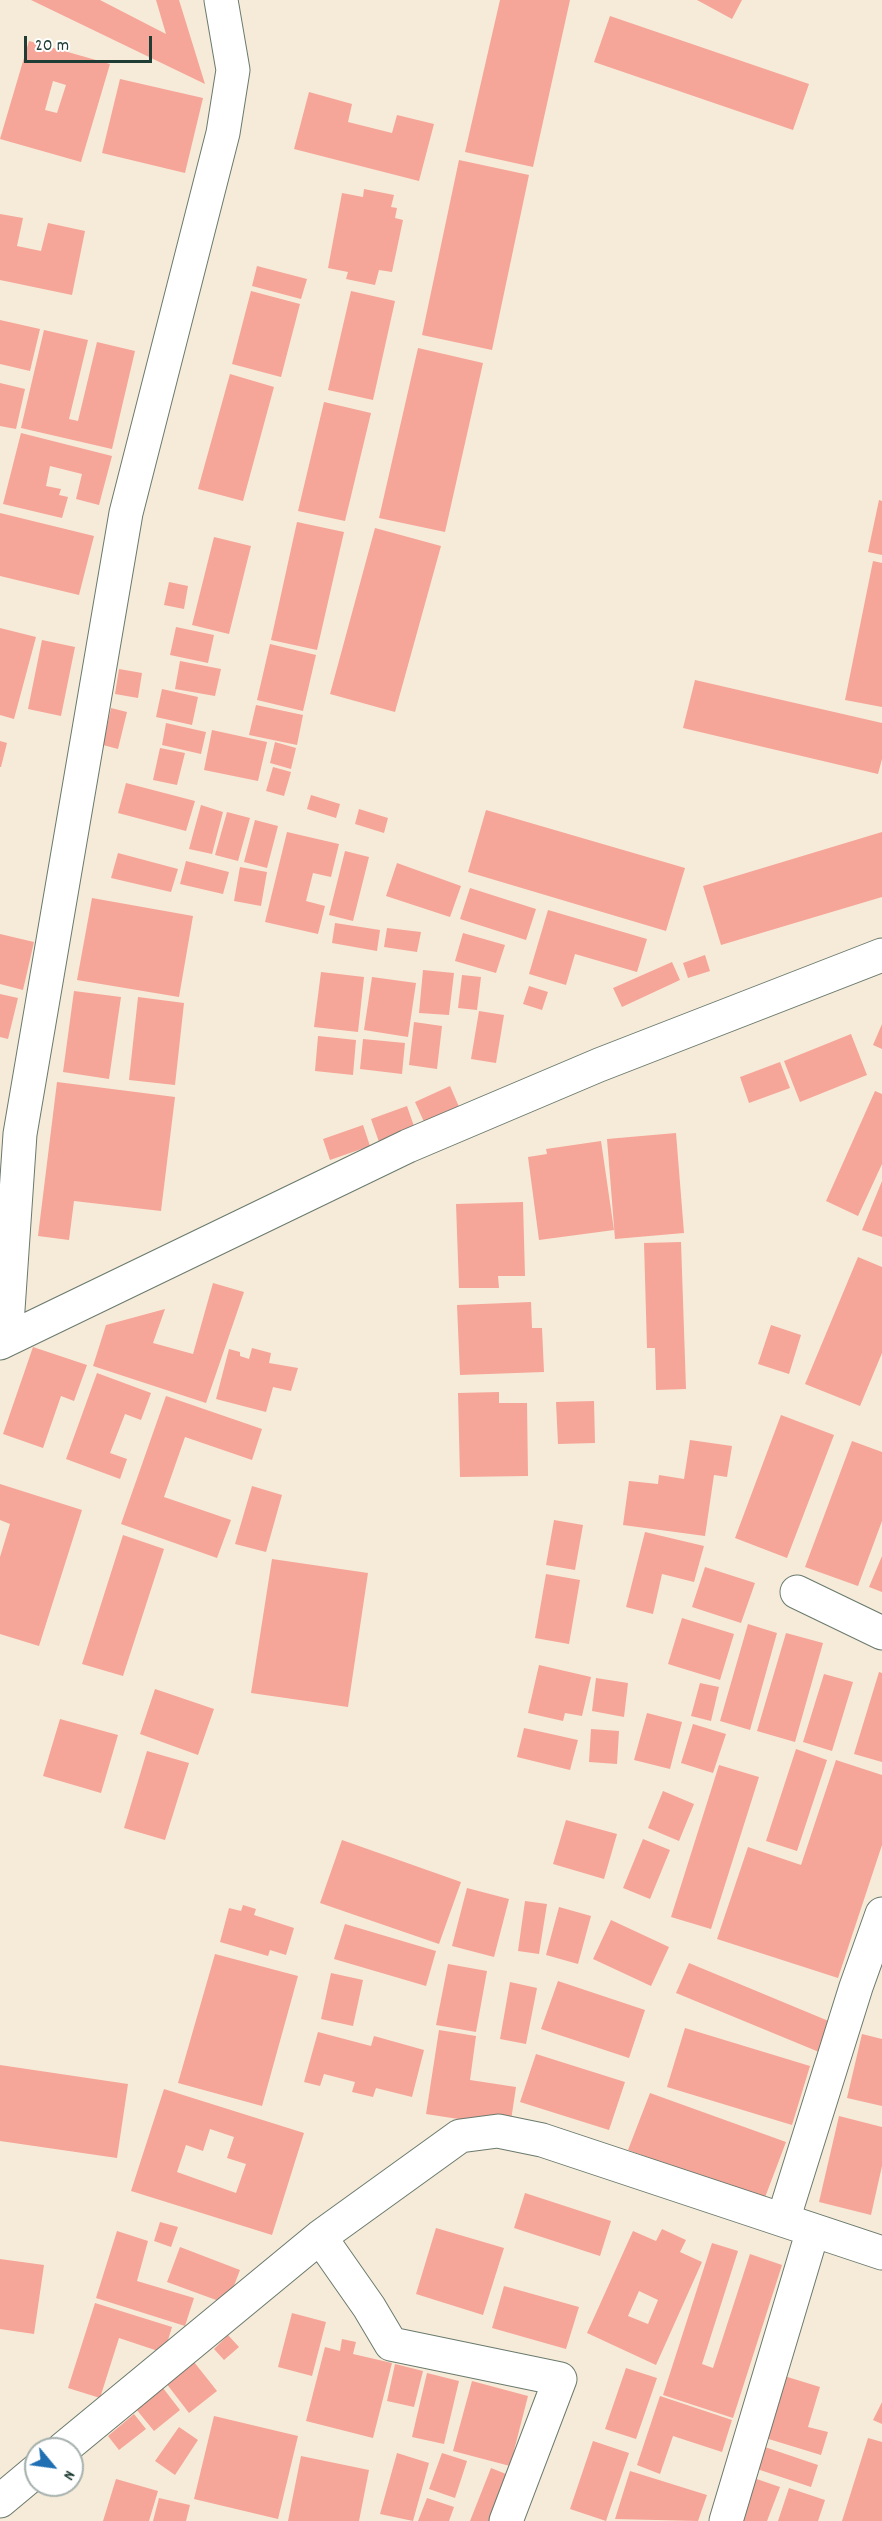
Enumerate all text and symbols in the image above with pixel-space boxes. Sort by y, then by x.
scale bar [27,24,154,62]
text: 20 m [35,34,69,59]
north arrow [24,2437,84,2497]
text: N [56,2466,80,2484]

